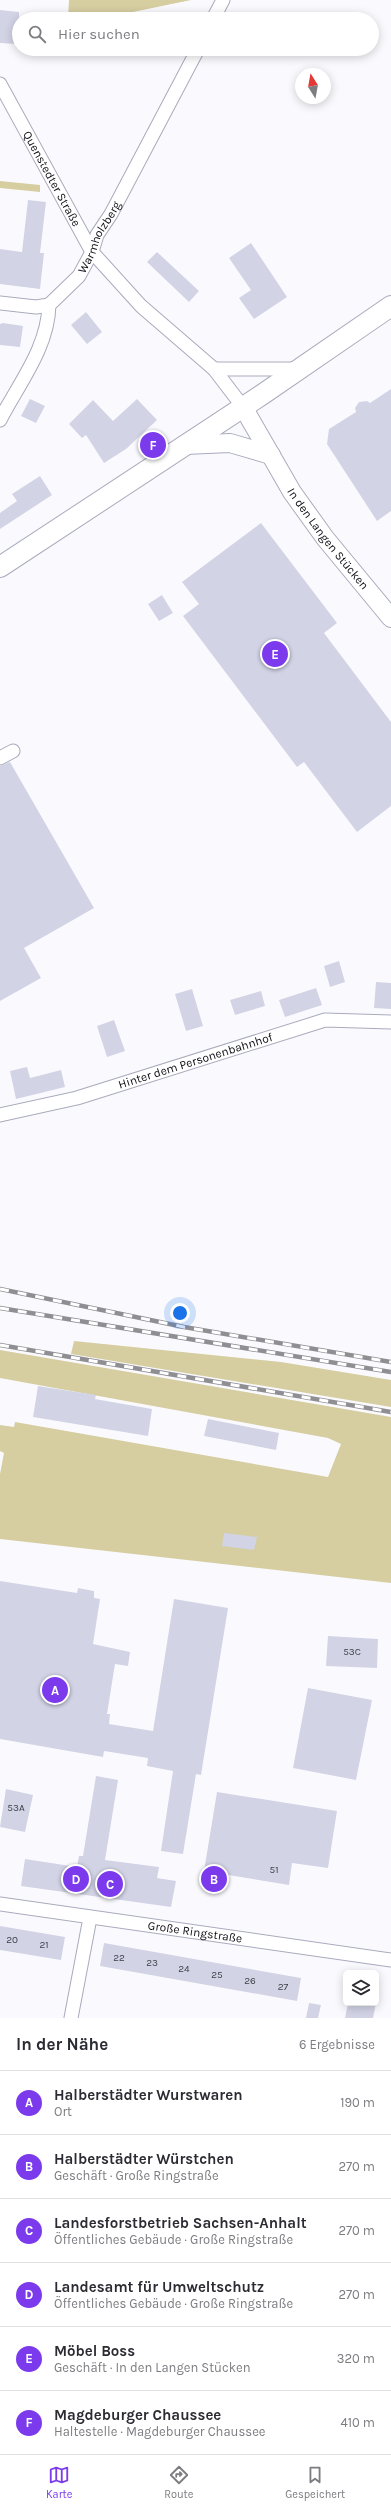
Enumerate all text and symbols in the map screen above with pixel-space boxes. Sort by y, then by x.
search box [12,12,379,56]
icon: search [26,23,48,45]
text: Hier suchen [58,25,140,43]
north arrow [295,68,331,104]
street label: Quenstedter Straße [20,129,84,229]
street label: Warmholzberg [75,199,124,276]
pin: F [140,430,166,460]
street label: In den Langen Stücken [284,485,372,592]
pin: E [262,639,288,669]
street label: Hinter dem Personenbahnhof [117,1030,275,1092]
your location [170,1303,190,1323]
house number: 53C [343,1646,361,1658]
pin: A [42,1675,68,1705]
house number: 53A [7,1802,25,1814]
pin: D [63,1864,89,1894]
pin: B [201,1864,227,1894]
house number: 51 [270,1864,278,1876]
pin: C [97,1869,123,1899]
street label: Große Ringstraße [147,1918,243,1946]
house number: 20 [6,1934,18,1946]
house number: 21 [39,1939,49,1951]
house number: 22 [113,1952,125,1964]
house number: 23 [146,1957,158,1969]
house number: 24 [178,1963,190,1975]
house number: 25 [211,1969,223,1981]
map controls [343,1970,379,2006]
button: layers [343,1970,379,2006]
house number: 26 [244,1975,256,1987]
house number: 27 [278,1981,289,1993]
text: In der Nähe [16,2034,108,2054]
text: 6 Ergebnisse [299,2037,375,2052]
text: Halberstädter Wurstwaren [54,2086,243,2104]
text: A [25,2095,33,2110]
text: 190 m [340,2095,375,2110]
text: Ort [54,2104,72,2119]
text: Halberstädter Würstchen [54,2150,234,2168]
text: B [25,2159,33,2174]
text: 270 m [338,2159,375,2174]
text: Geschäft · Große Ringstraße [54,2168,219,2183]
text: Landesforstbetrieb Sachsen-Anhalt [54,2214,307,2232]
text: C [25,2223,33,2238]
text: 270 m [338,2223,375,2238]
text: Öffentliches Gebäude · Große Ringstraße [54,2232,293,2247]
text: Landesamt für Umweltschutz [54,2278,264,2296]
text: D [25,2287,33,2302]
text: 270 m [338,2287,375,2302]
text: Öffentliches Gebäude · Große Ringstraße [54,2296,293,2311]
text: Möbel Boss [54,2342,135,2360]
text: E [25,2351,33,2366]
text: 320 m [337,2351,375,2366]
text: Geschäft · In den Langen Stücken [54,2360,251,2375]
text: Magdeburger Chaussee [54,2406,221,2424]
text: F [25,2415,33,2430]
text: 410 m [340,2415,375,2430]
text: Haltestelle · Magdeburger Chaussee [54,2424,266,2439]
tab: Karte [46,2464,72,2501]
tab: Route [164,2464,193,2501]
tab: Gespeichert [285,2464,345,2501]

